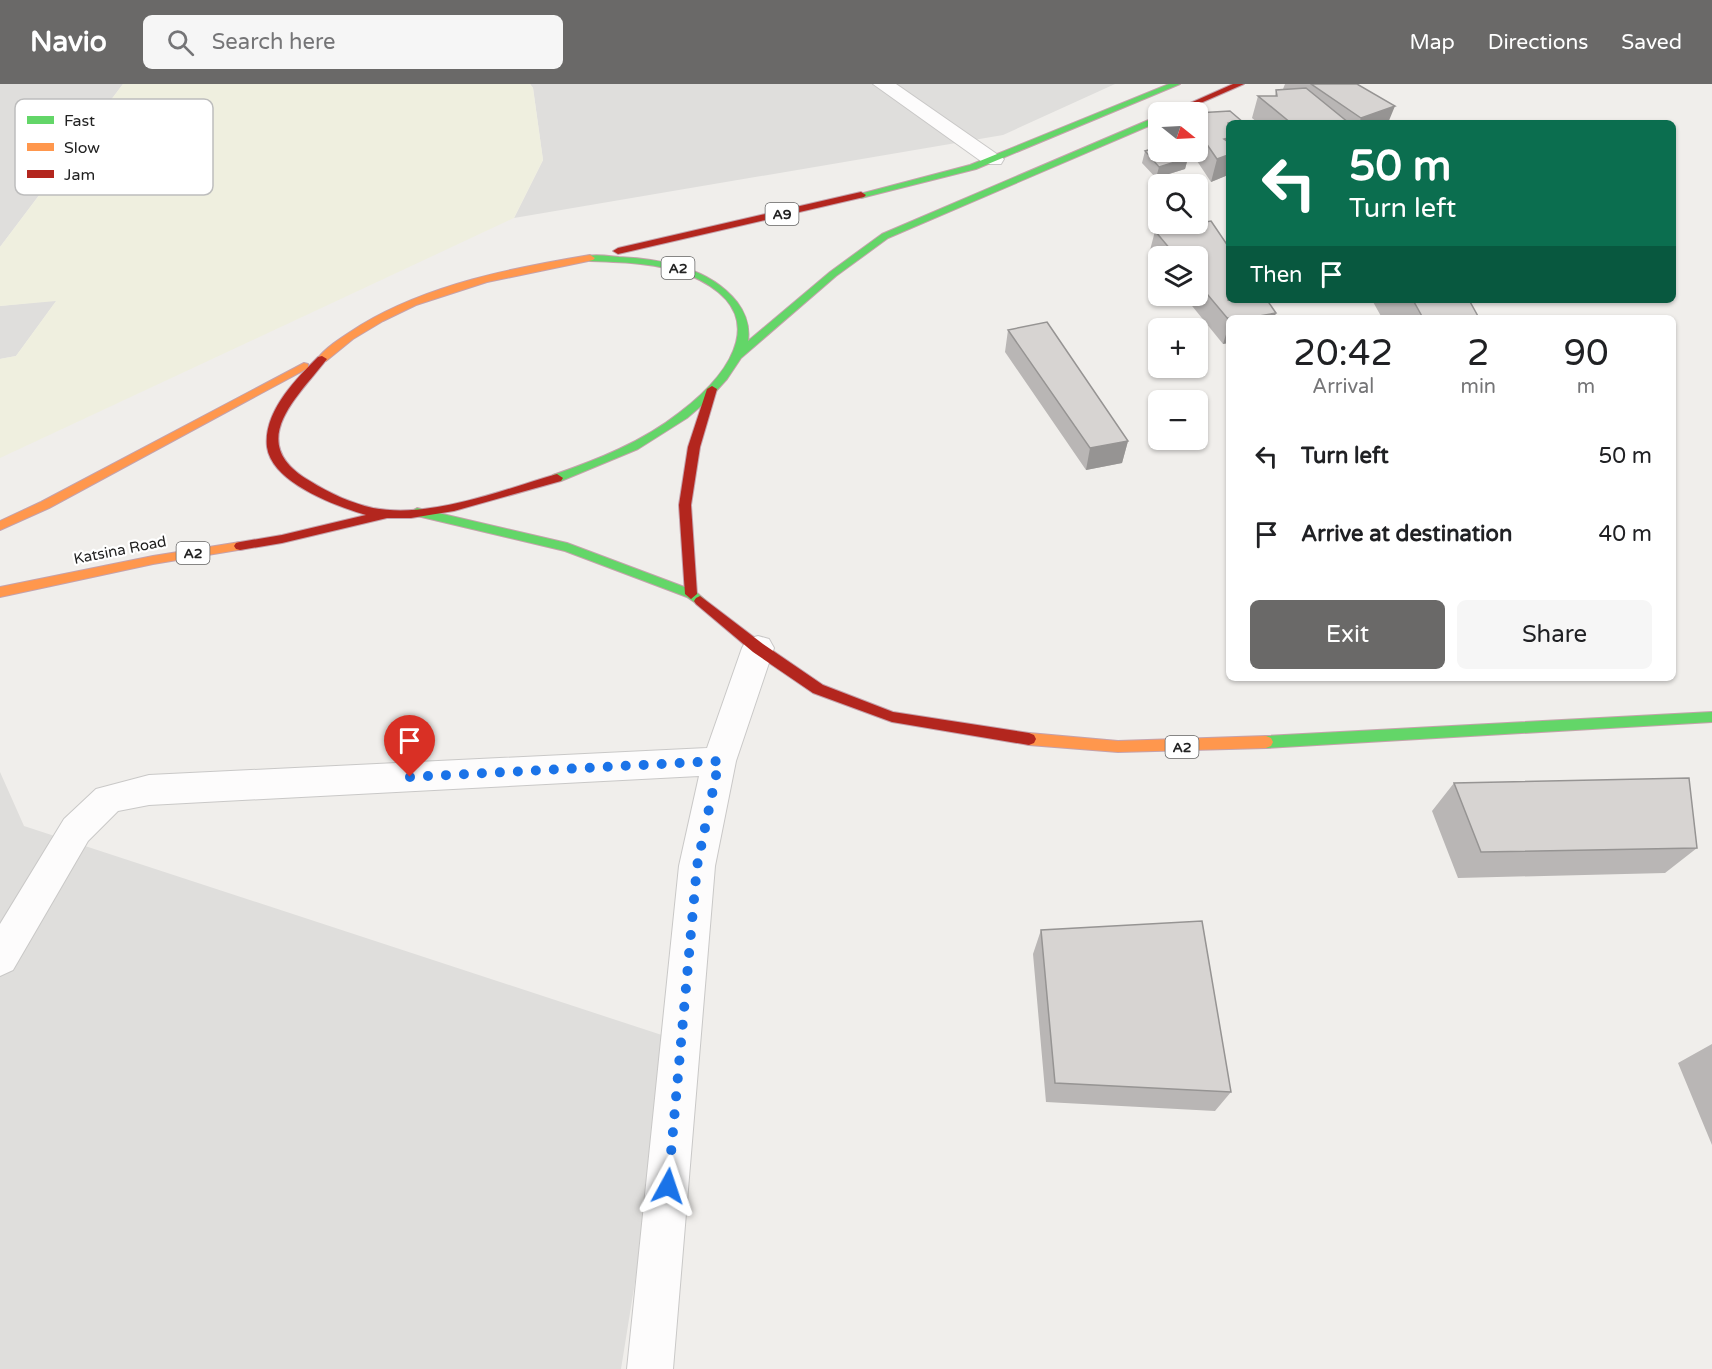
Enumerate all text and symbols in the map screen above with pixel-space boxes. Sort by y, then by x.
search box [143,15,563,69]
text: Navio [30,25,107,59]
icon: search [164,26,197,59]
text: Search here [212,29,336,55]
text: Map [1409,30,1455,55]
text: Directions [1488,30,1588,55]
text: Saved [1621,30,1682,55]
legend [15,99,213,195]
north arrow [1148,102,1208,162]
map controls [1148,102,1208,450]
text: Fast [64,111,95,131]
text: Slow [64,138,100,158]
text: 50 m [1349,141,1451,192]
icon: left [1250,144,1328,222]
text: Jam [64,165,95,185]
button: search [1148,174,1208,234]
text: Turn left [1349,192,1456,225]
road number: A9 [766,203,798,225]
button: layers [1148,246,1208,306]
road number: A2 [662,257,694,279]
icon: arrive [1315,258,1348,291]
text: Then [1250,262,1303,288]
button: + [1148,318,1208,378]
text: 20:42 [1293,332,1393,375]
text: 2 [1467,332,1490,375]
text: 90 [1563,332,1609,375]
text: Arrival [1312,375,1374,399]
text: min [1461,375,1496,399]
text: m [1577,375,1595,399]
button: − [1148,390,1208,450]
icon: left [1250,440,1283,473]
text: Turn left [1301,443,1389,469]
text: 50 m [1598,443,1652,469]
icon: arrive [1250,518,1283,551]
text: Arrive at destination [1301,521,1512,547]
text: 40 m [1598,521,1652,547]
street label: Katsina Road [72,532,168,568]
road number: A2 [176,542,210,564]
button: Exit [1250,600,1445,669]
button: Share [1457,600,1652,669]
pin [384,715,435,777]
icon: arrive [393,724,426,757]
road number: A2 [1166,736,1198,758]
position arrow [636,1154,700,1218]

